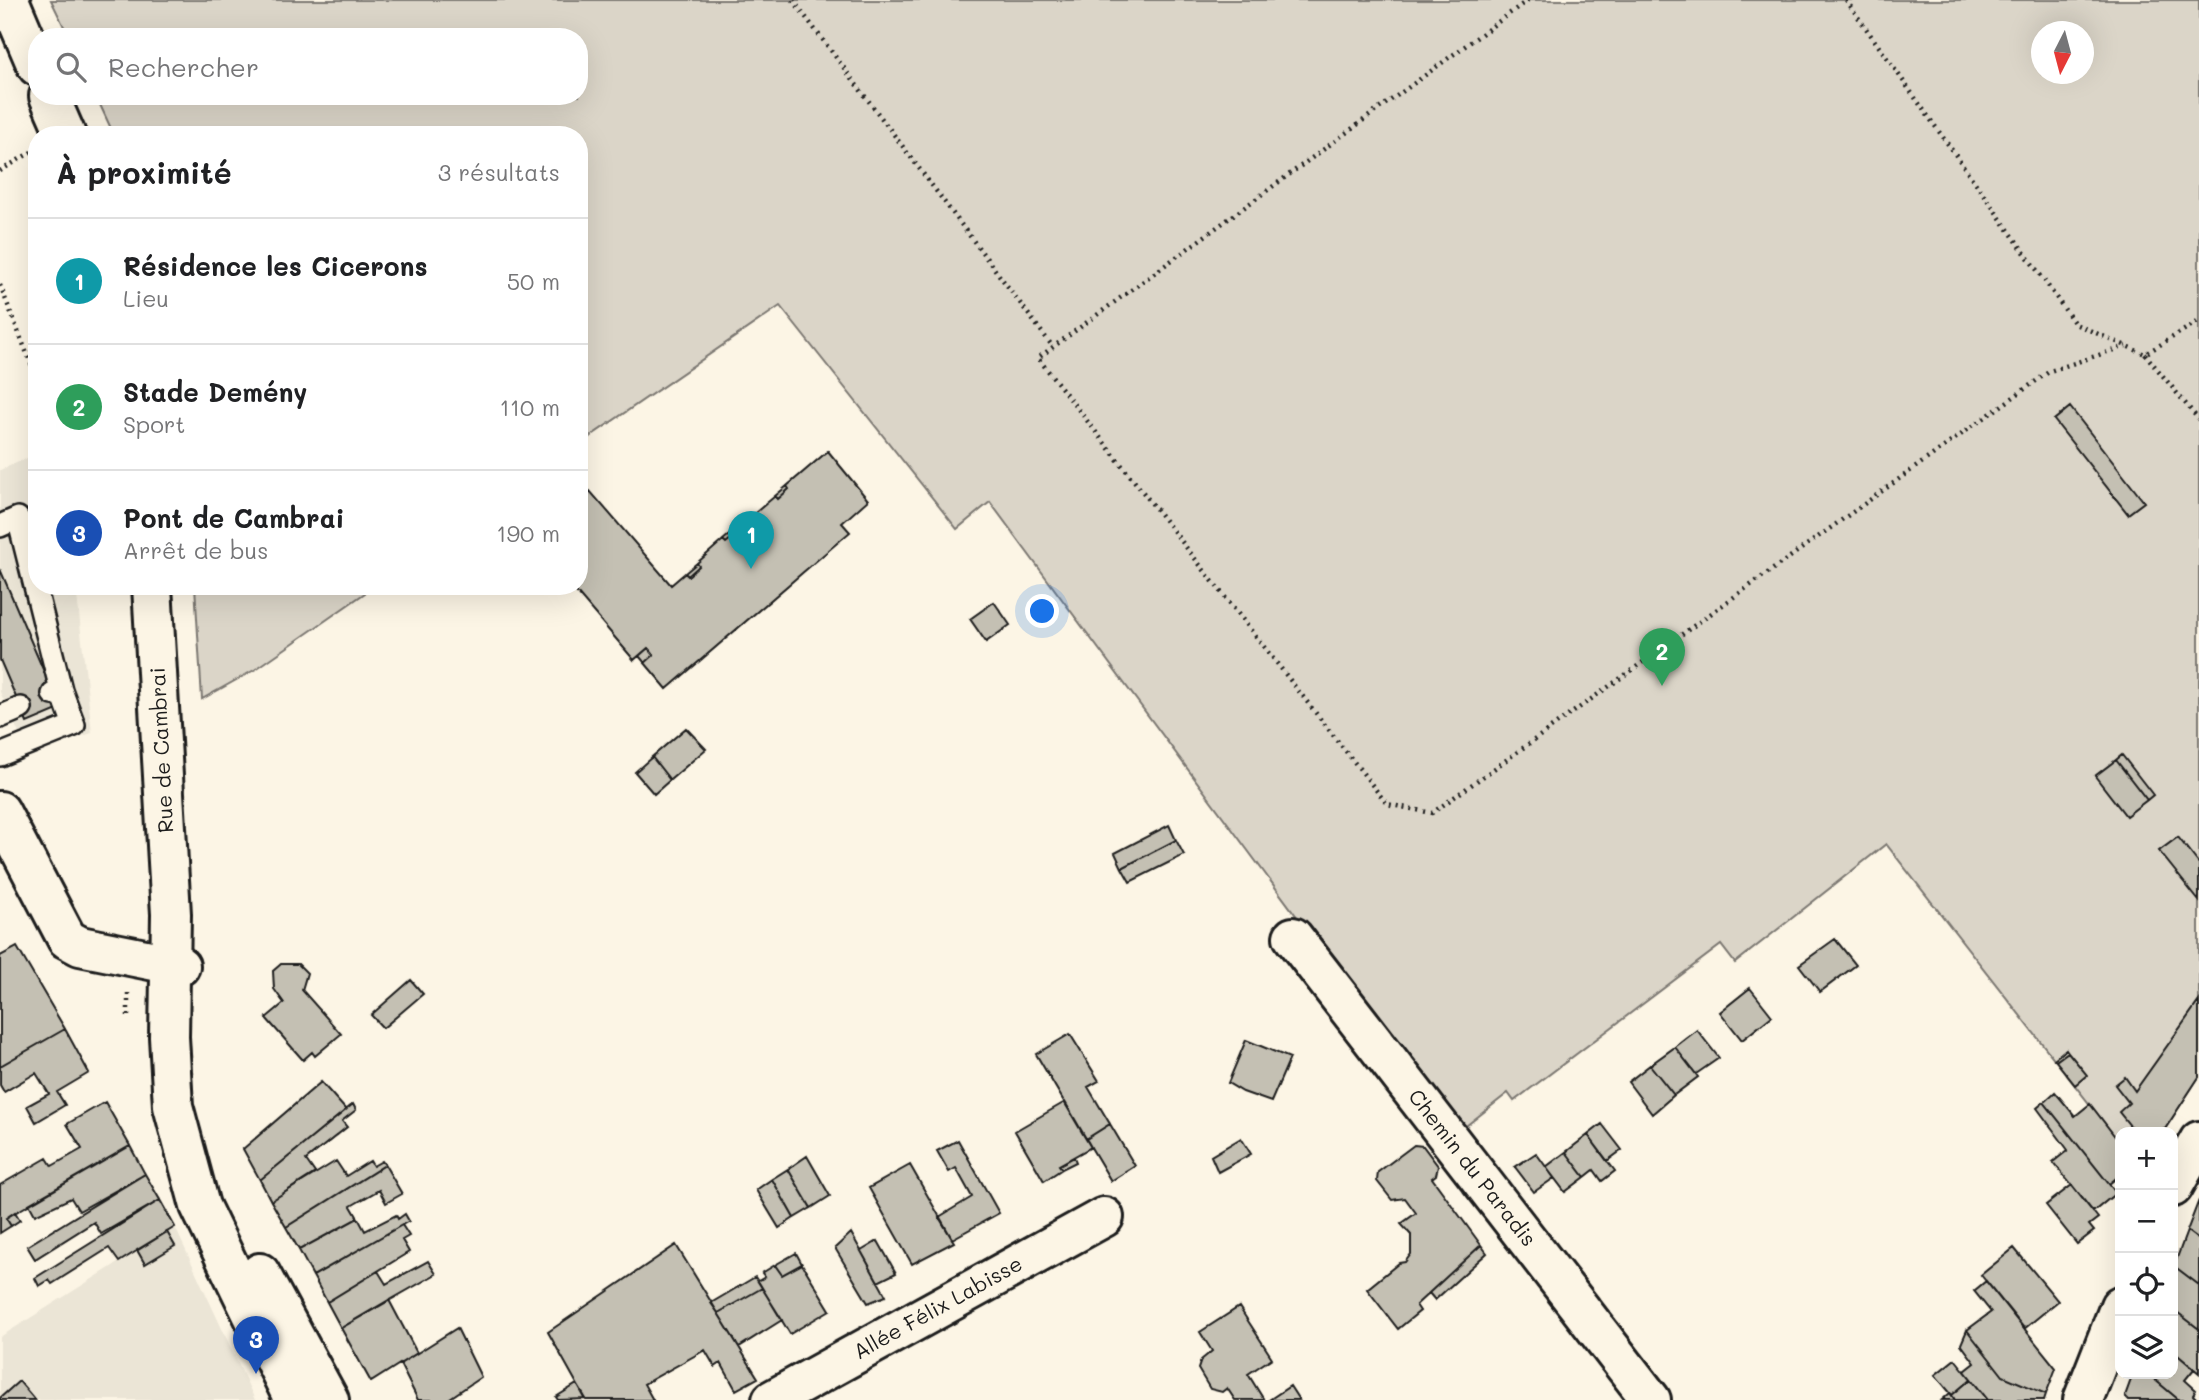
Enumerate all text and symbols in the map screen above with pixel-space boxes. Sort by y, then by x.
north arrow [2031,21,2094,84]
search box [28,28,588,105]
icon: search [52,48,90,86]
text: Rechercher [108,50,259,84]
text: À proximité [56,152,232,192]
text: 3 résultats [438,157,560,187]
text: Résidence les Cicerons [123,249,428,283]
text: 1 [74,266,84,296]
text: 50 m [507,266,560,296]
text: Lieu [123,283,169,313]
text: Stade Demény [123,375,307,409]
text: 2 [73,392,85,422]
text: 110 m [500,392,560,422]
text: Sport [123,409,185,439]
text: Pont de Cambrai [123,501,344,535]
pin: 1 [728,511,774,569]
text: 3 [72,518,86,548]
text: 190 m [496,518,560,548]
text: Arrêt de bus [123,535,268,565]
your location [1025,594,1059,628]
pin: 2 [1639,628,1685,686]
street label: Rue de Cambrai [143,667,178,834]
street label: Chemin du Paradis [1403,1083,1543,1251]
map controls [2115,1127,2178,1379]
button: + [2115,1127,2178,1190]
button: − [2115,1190,2178,1253]
street label: Allée Félix Labisse [848,1249,1026,1364]
button: locate [2115,1253,2178,1316]
pin: 3 [233,1316,279,1374]
button: layers [2115,1316,2178,1379]

